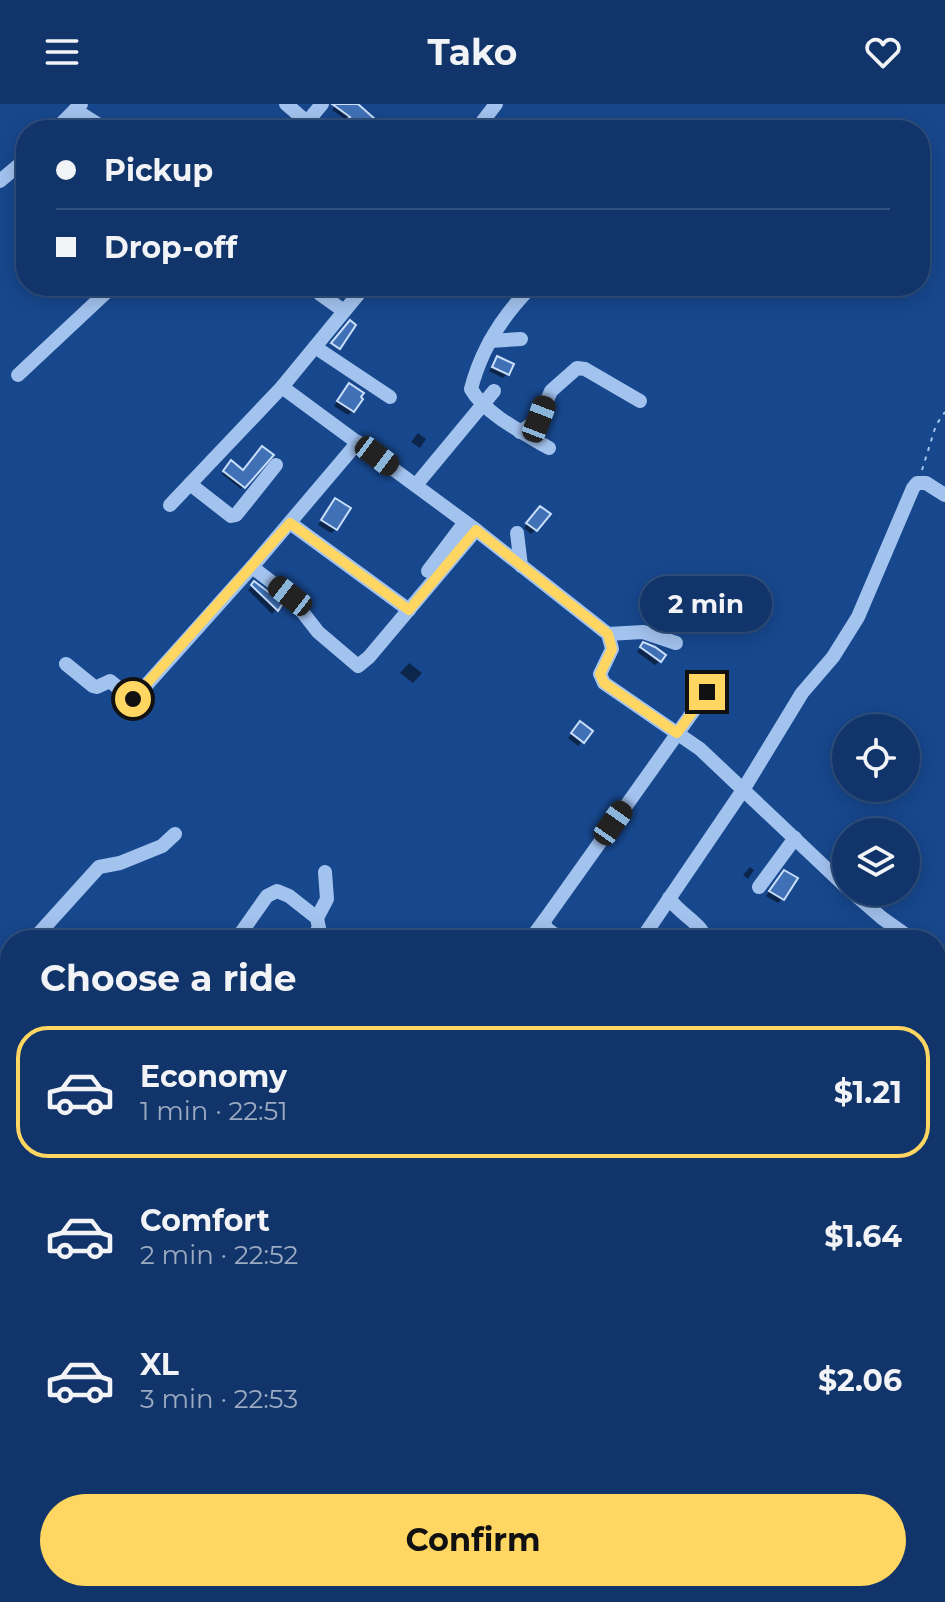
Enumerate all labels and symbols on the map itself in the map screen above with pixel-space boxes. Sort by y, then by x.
car [519,392,559,446]
car [351,432,403,480]
car [264,572,316,620]
callout: 2 min [641,576,773,632]
route end [689,674,725,710]
route start [115,681,151,717]
car [589,796,637,850]

